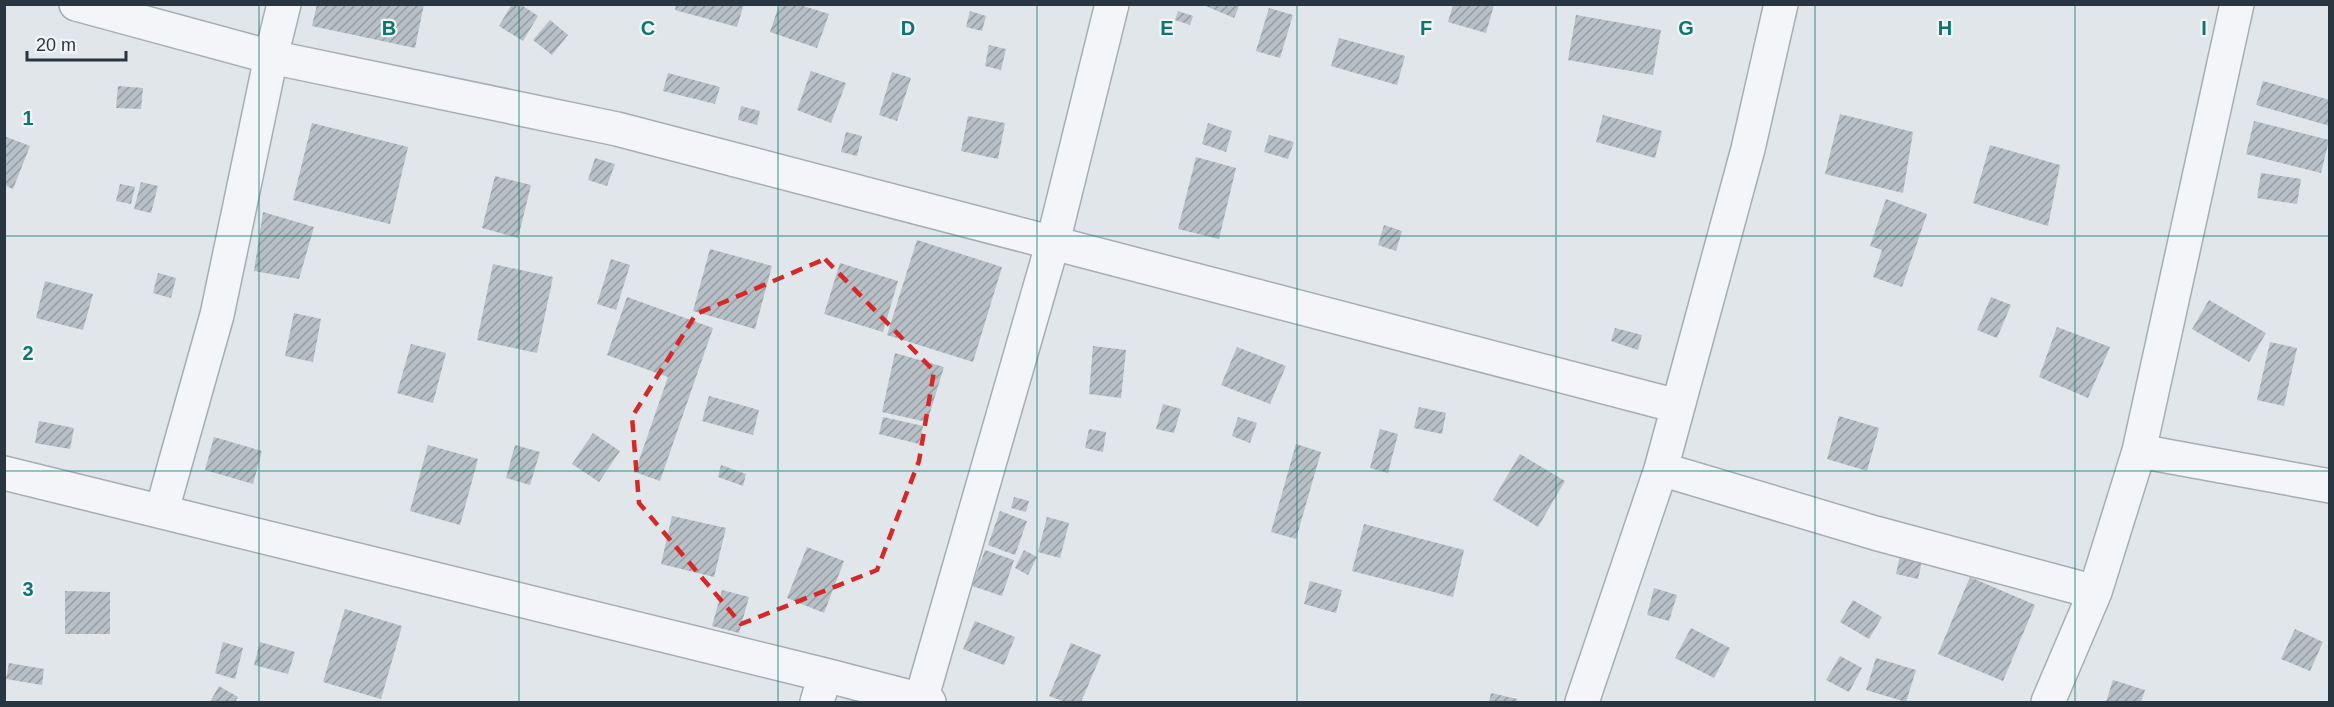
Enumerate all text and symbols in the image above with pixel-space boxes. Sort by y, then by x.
text: B [382,17,396,39]
text: C [641,17,655,39]
text: D [901,17,915,39]
text: E [1160,17,1174,39]
text: F [1420,17,1432,39]
text: G [1678,17,1694,39]
text: H [1938,17,1952,39]
text: I [2201,17,2207,39]
scale bar [27,24,126,62]
text: 20 m [36,35,76,55]
text: 1 [22,107,34,129]
text: 2 [22,342,34,364]
text: 3 [22,578,34,600]

